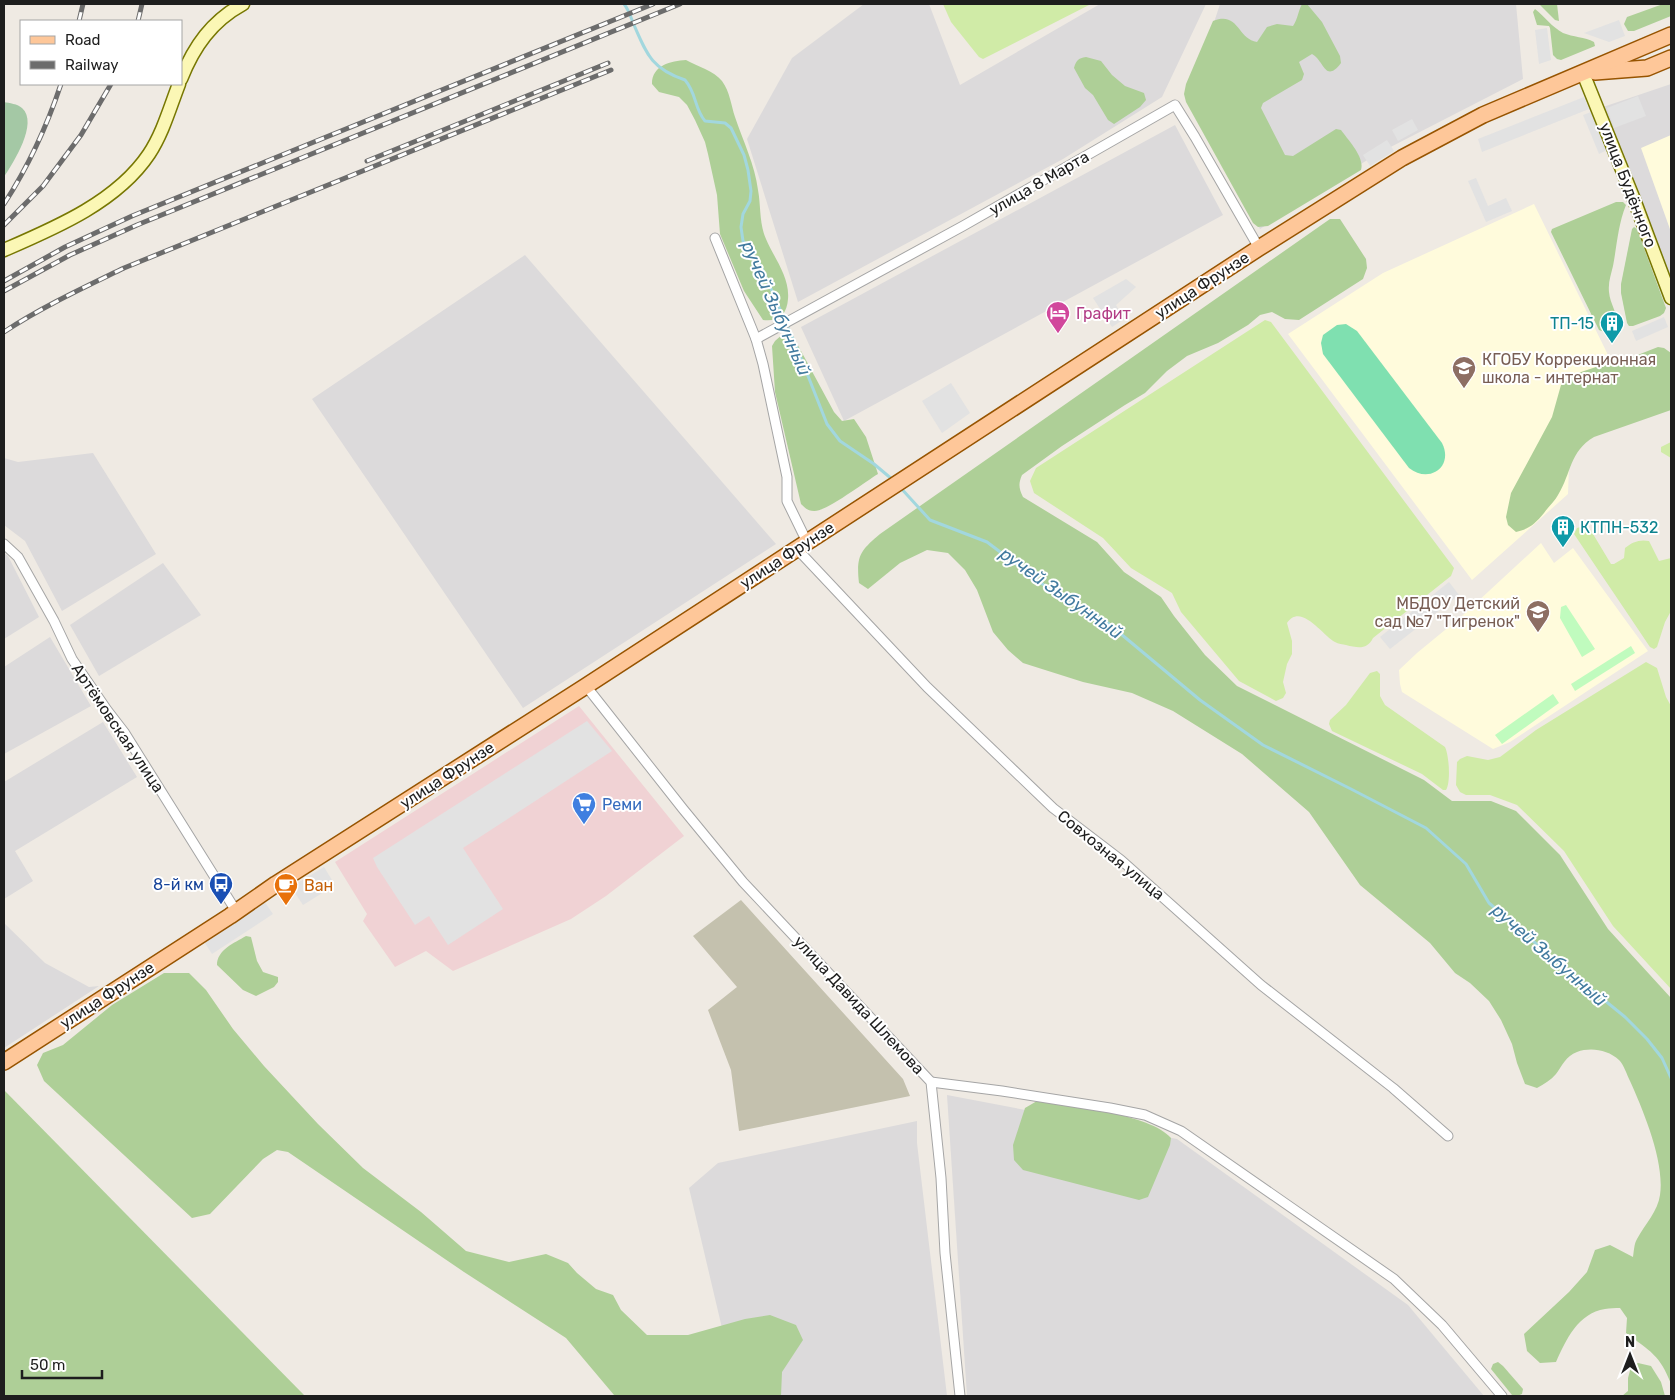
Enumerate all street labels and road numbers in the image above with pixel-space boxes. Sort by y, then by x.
street label: улица Будённого [1595,120,1661,250]
street label: улица 8 Марта [986,147,1092,219]
street label: улица Фрунзе [1151,247,1253,323]
street label: улица Фрунзе [736,517,838,593]
street label: Артёмовская улица [68,660,168,796]
street label: улица Фрунзе [396,737,498,813]
street label: Совхозная улица [1054,806,1168,904]
street label: улица Давида Шлемова [790,932,928,1078]
street label: улица Фрунзе [56,957,158,1033]

